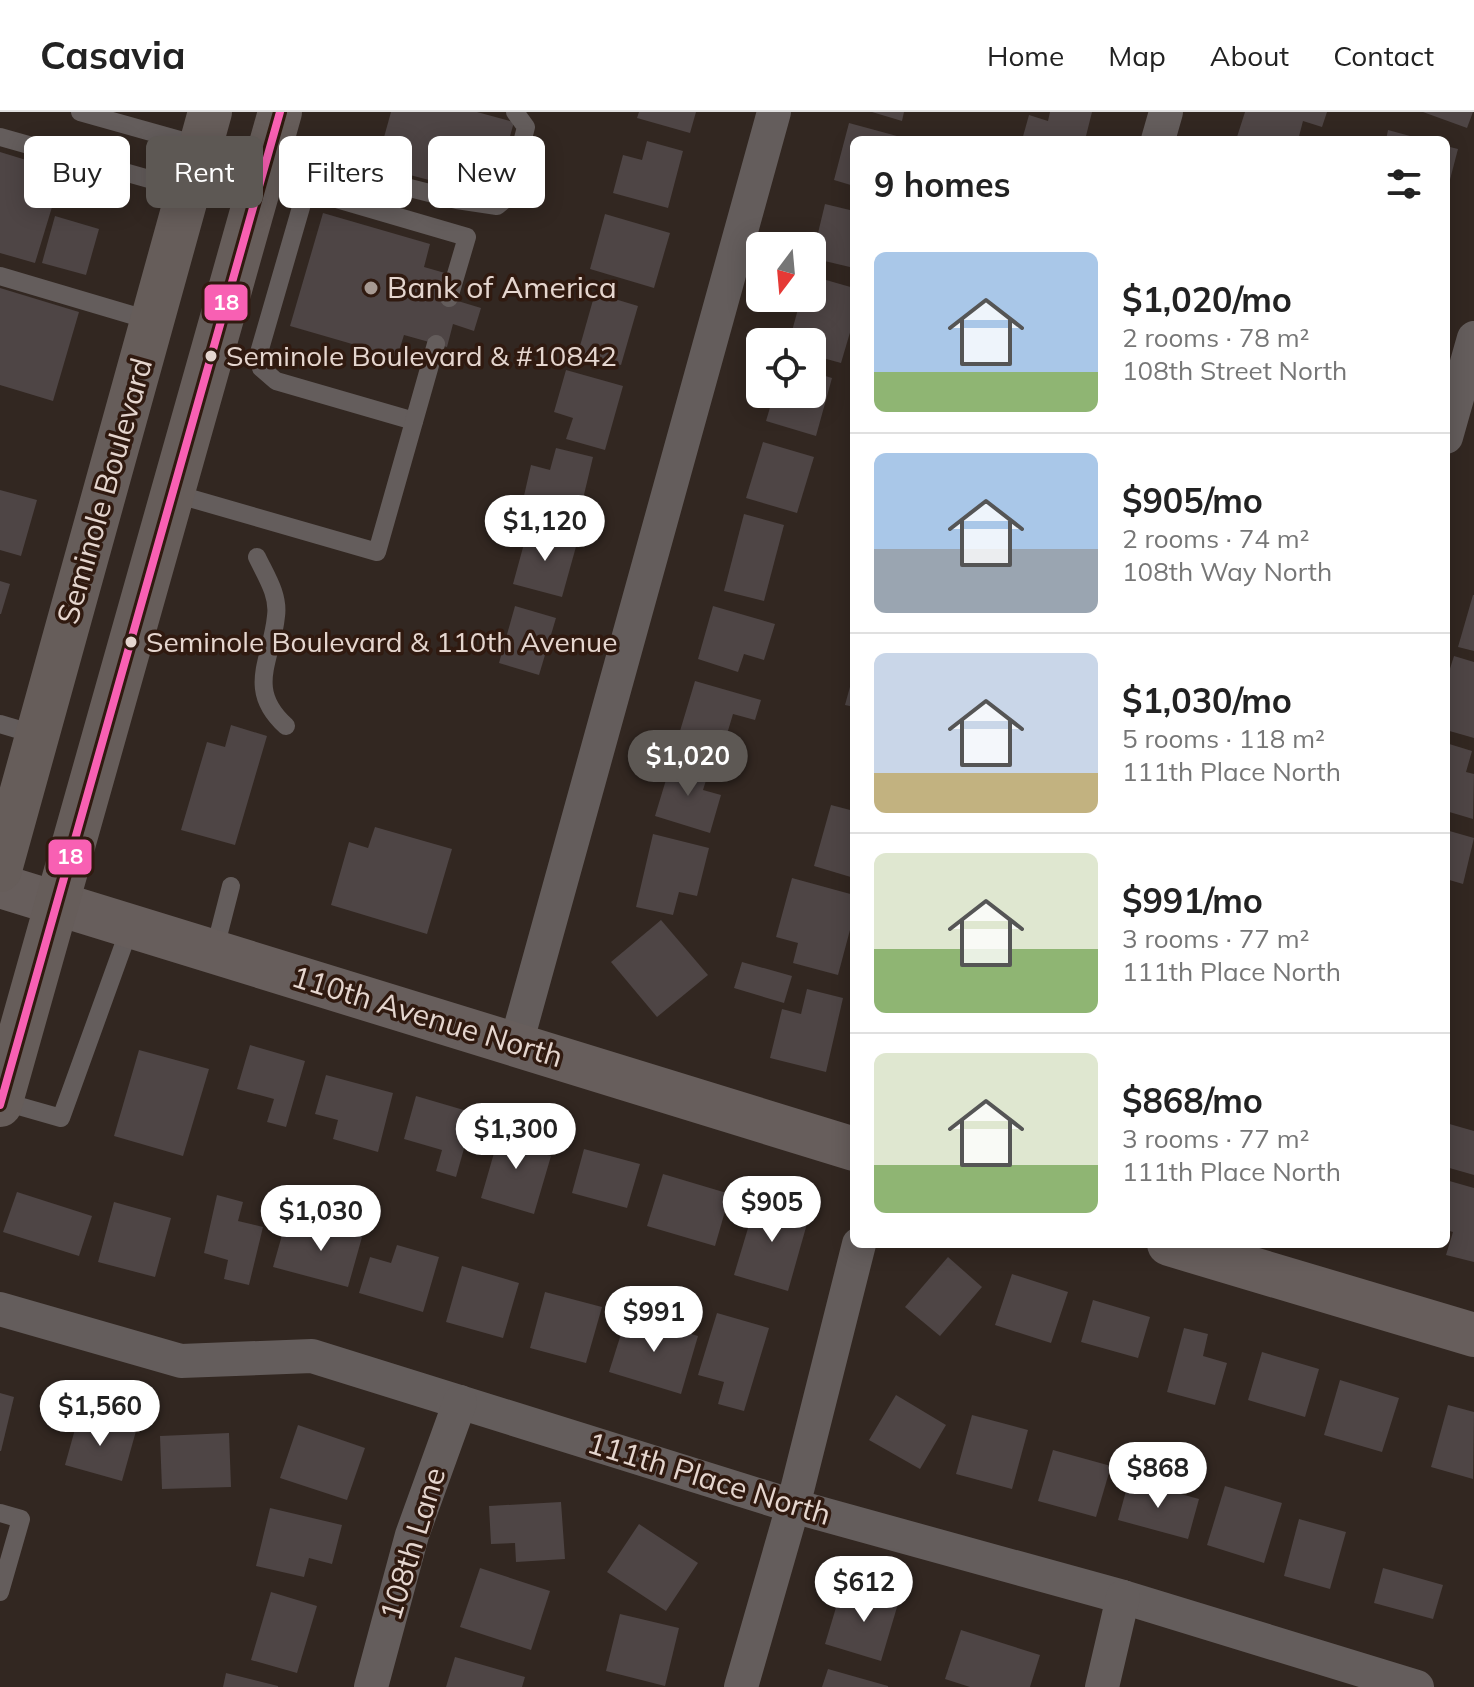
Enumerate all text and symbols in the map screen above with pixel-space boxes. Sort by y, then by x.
text: Casavia [40,31,185,79]
text: Home [987,38,1064,73]
text: Map [1108,38,1166,73]
text: About [1210,38,1289,73]
text: Contact [1333,38,1434,73]
chip: Buy [24,136,130,208]
chip: Rent [146,136,263,208]
chip: Filters [279,136,412,208]
chip: New [428,136,545,208]
icon: filters [1382,162,1426,206]
text: 9 homes [874,163,1011,206]
north arrow [746,232,826,312]
map controls [746,232,826,408]
place label: Bank of America [387,268,617,306]
text: $1,020/mo [1122,278,1292,321]
marker: Bank of America [362,279,380,297]
line badge: 18 [203,283,249,322]
icon: home [938,284,1034,380]
text: 18 [213,288,239,316]
text: 2 rooms · 78 m² [1122,321,1309,354]
button: locate [746,328,826,408]
place label: Seminole Boulevard & #10842 [226,338,617,373]
marker: Seminole Boulevard & #10842 [203,348,219,364]
street label: Seminole Boulevard [48,353,160,628]
text: 108th Street North [1122,354,1347,387]
text: $905/mo [1122,479,1263,522]
icon: home [938,485,1034,581]
pin: $1,120 [480,495,610,563]
text: $1,120 [503,504,587,537]
text: 2 rooms · 74 m² [1122,522,1309,555]
text: 108th Way North [1122,555,1332,588]
place label: Seminole Boulevard & 110th Avenue [146,624,617,659]
marker: Seminole Boulevard & 110th Avenue [123,634,139,650]
text: $1,030/mo [1122,679,1292,722]
icon: home [938,685,1034,781]
text: 5 rooms · 118 m² [1122,722,1325,755]
pin: $1,020 [623,730,753,798]
text: $1,020 [646,739,730,772]
text: 111th Place North [1122,755,1341,788]
line badge: 18 [47,838,93,876]
text: 18 [57,842,83,870]
text: $991/mo [1122,879,1263,922]
icon: home [938,885,1034,981]
text: 3 rooms · 77 m² [1122,922,1309,955]
text: 111th Place North [1122,955,1341,988]
street label: 110th Avenue North [287,957,567,1075]
text: $868/mo [1122,1079,1263,1122]
icon: home [938,1085,1034,1181]
pin: $1,300 [451,1103,581,1171]
text: $1,300 [474,1112,558,1145]
text: 3 rooms · 77 m² [1122,1122,1309,1155]
text: 111th Place North [1122,1155,1341,1188]
pin: $905 [725,1176,819,1244]
pin: $1,030 [256,1185,386,1253]
text: $905 [741,1185,803,1218]
text: $1,030 [279,1194,363,1227]
pin: $991 [607,1286,701,1354]
text: $991 [623,1295,685,1328]
pin: $1,560 [35,1380,165,1448]
text: $1,560 [58,1389,142,1422]
street label: 111th Place North [583,1423,836,1533]
pin: $868 [1111,1442,1205,1510]
text: $868 [1127,1451,1189,1484]
street label: 108th Lane [371,1463,453,1625]
pin: $612 [817,1556,911,1624]
text: $612 [833,1565,895,1598]

